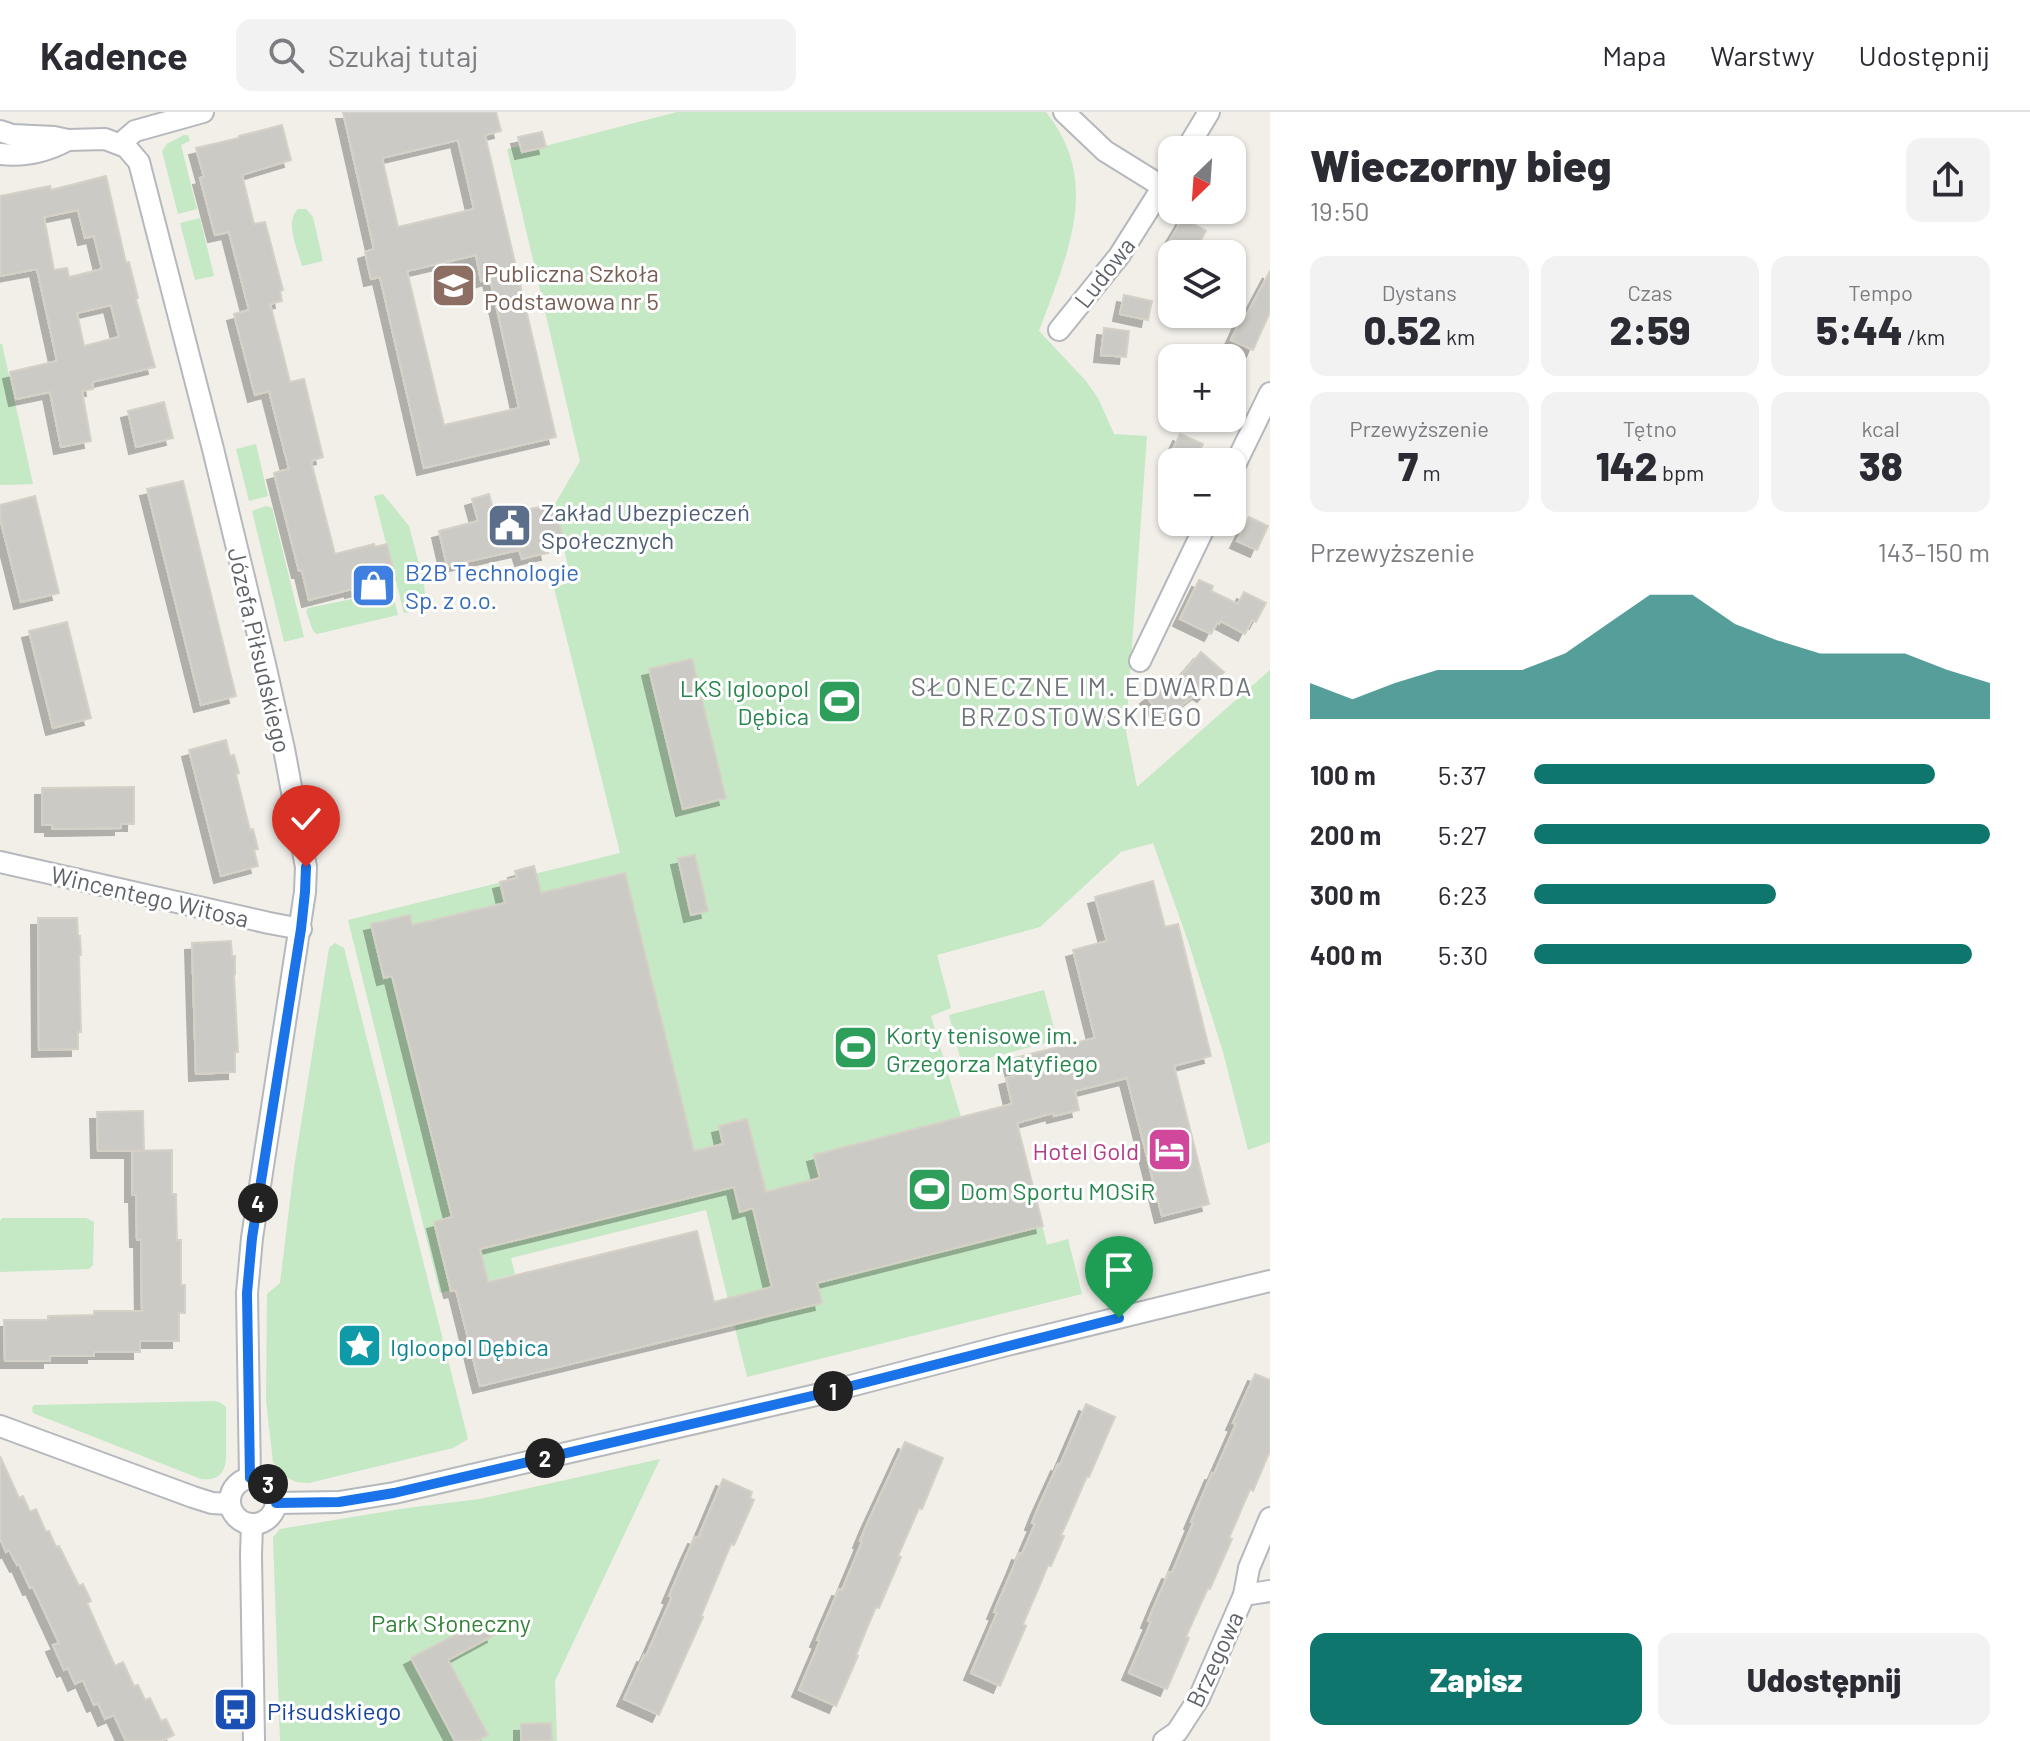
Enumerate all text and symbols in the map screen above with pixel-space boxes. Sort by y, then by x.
search box [236,19,796,91]
text: Kadence [40,32,188,78]
icon: search [264,33,308,77]
text: Szukaj tutaj [328,37,479,73]
text: Mapa [1602,38,1666,72]
text: Warstwy [1710,38,1815,72]
text: Udostępnij [1859,38,1990,72]
north arrow [1158,136,1246,224]
map controls [1158,136,1246,536]
text: Wieczorny bieg [1310,138,1612,191]
button: share [1906,138,1990,222]
text: 19:50 [1310,195,1370,226]
street label: Ludowa [1067,231,1141,313]
button: layers [1158,240,1246,328]
place label: Publiczna Szkoła Podstawowa nr 5 [484,258,659,315]
school or university icon: Publiczna Szkoła Podstawowa nr 5 [429,262,477,310]
text: Dystans [1382,279,1457,305]
text: Czas [1628,279,1672,305]
text: Tempo [1848,279,1913,305]
text: 0.52 [1363,305,1442,353]
text: 2:59 [1610,305,1690,353]
text: 5:44 [1816,305,1903,353]
text: km [1442,323,1475,349]
text: /km [1903,323,1945,349]
button: + [1158,344,1246,432]
text: Przewyższenie [1350,415,1489,441]
text: Tętno [1623,415,1677,441]
text: kcal [1861,415,1900,441]
text: 7 [1398,441,1418,489]
text: 142 [1596,441,1658,489]
text: 38 [1859,441,1903,489]
button: − [1158,448,1246,536]
text: m [1418,459,1441,485]
text: bpm [1658,459,1704,485]
place label: Zakład Ubezpieczeń Społecznych [541,497,750,554]
public building icon: Zakład Ubezpieczeń Społecznych [486,501,534,549]
text: Przewyższenie [1310,536,1475,567]
text: 143–150 m [1878,536,1990,567]
street label: Józefa Piłsudskiego [222,545,298,755]
place label: B2B Technologie Sp. z o.o. [405,557,579,614]
shop icon: B2B Technologie Sp. z o.o. [350,561,398,609]
district label: SŁONECZNE IM. EDWARDA BRZOSTOWSKIEGO [911,670,1253,731]
place label: LKS Igloopol Dębica [680,673,809,730]
sports icon: LKS Igloopol Dębica [816,677,864,725]
text: 100 m [1310,759,1376,790]
text: 5:37 [1438,759,1486,790]
pin [272,785,340,867]
icon: check [284,797,328,841]
text: 200 m [1310,819,1381,850]
text: 5:27 [1438,819,1486,850]
street label: Wincentego Witosa [48,859,252,933]
text: 300 m [1310,879,1381,910]
text: 6:23 [1438,879,1487,910]
text: 400 m [1310,939,1382,970]
text: 5:30 [1438,939,1488,970]
place label: Korty tenisowe im. Grzegorza Matyfiego [886,1020,1098,1077]
sports icon: Korty tenisowe im. Grzegorza Matyfiego [831,1024,879,1072]
hotel icon: Hotel Gold [1146,1126,1194,1174]
place label: Hotel Gold [1032,1136,1139,1165]
sports icon: Dom Sportu MOSiR [905,1166,953,1214]
place label: Dom Sportu MOSiR [960,1176,1155,1205]
pin: 4 [238,1183,278,1223]
text: 4 [251,1190,265,1216]
pin [1085,1236,1153,1318]
icon: arrive [1097,1248,1141,1292]
place icon: Igloopol Dębica [335,1322,383,1370]
place label: Igloopol Dębica [390,1332,549,1361]
pin: 1 [813,1371,853,1411]
text: 1 [829,1378,837,1404]
pin: 2 [525,1438,565,1478]
text: 2 [539,1445,551,1471]
pin: 3 [248,1464,288,1504]
text: 3 [262,1471,274,1497]
street label: Brzegowa [1179,1607,1249,1711]
park label: Park Słoneczny [371,1608,531,1637]
button: Zapisz [1310,1633,1642,1725]
button: Udostępnij [1658,1633,1990,1725]
bus stop icon: Piłsudskiego [212,1686,260,1734]
place label: Piłsudskiego [267,1696,401,1725]

